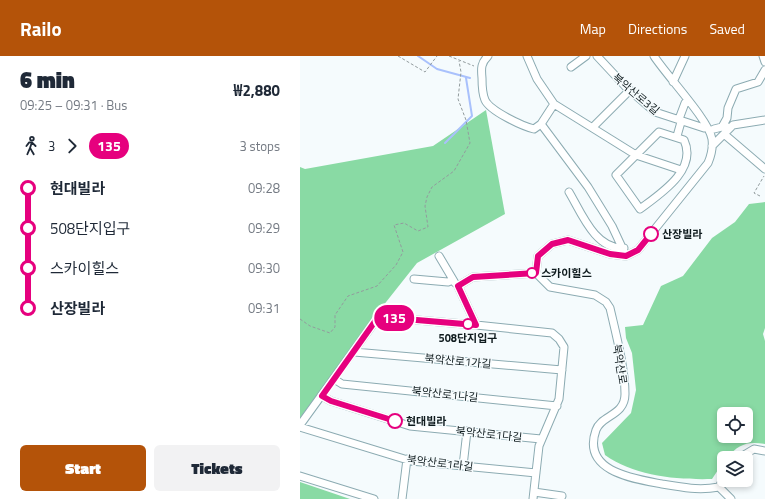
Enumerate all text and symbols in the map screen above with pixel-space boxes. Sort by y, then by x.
text: Railo [20,14,62,43]
text: Map [580,18,606,39]
text: Directions [628,18,687,39]
text: Saved [709,18,745,39]
text: 6 min [20,63,75,97]
street label: 북악산로3길 [609,70,663,118]
text: ₩2,880 [234,79,280,102]
text: 09:25 – 09:31 · Bus [20,95,127,115]
icon: walk [20,135,42,157]
icon: forward [61,135,83,157]
text: 135 [97,135,121,156]
text: 3 [48,136,55,156]
text: 3 stops [239,136,280,156]
text: 현대빌라 [50,177,105,200]
text: 09:28 [248,178,280,198]
text: 508단지입구 [50,217,130,240]
text: 09:29 [248,218,280,238]
marker: 산장빌라 [643,226,659,242]
place label: 산장빌라 [662,226,702,242]
text: 스카이힐스 [50,257,119,280]
text: 09:30 [248,258,280,278]
place label: 스카이힐스 [541,265,592,281]
marker: 스카이힐스 [526,267,538,279]
text: 산장빌라 [50,297,105,320]
text: 09:31 [248,298,280,318]
line badge: 135 [371,305,417,331]
text: 135 [382,307,406,328]
marker: 508단지입구 [462,318,474,330]
place label: 508단지입구 [439,330,497,346]
street label: 북악산로 [609,343,631,385]
street label: 북악산로1가길 [424,350,492,372]
street label: 북악산로1나길 [411,383,479,405]
map controls [717,407,753,487]
button: locate [717,407,753,443]
marker: 현대빌라 [387,413,403,429]
place label: 현대빌라 [406,413,446,429]
street label: 북악산로1다길 [455,423,523,445]
button: Start [20,445,146,491]
button: Tickets [154,445,280,491]
street label: 북악산로1라길 [406,451,474,475]
button: layers [717,451,753,487]

